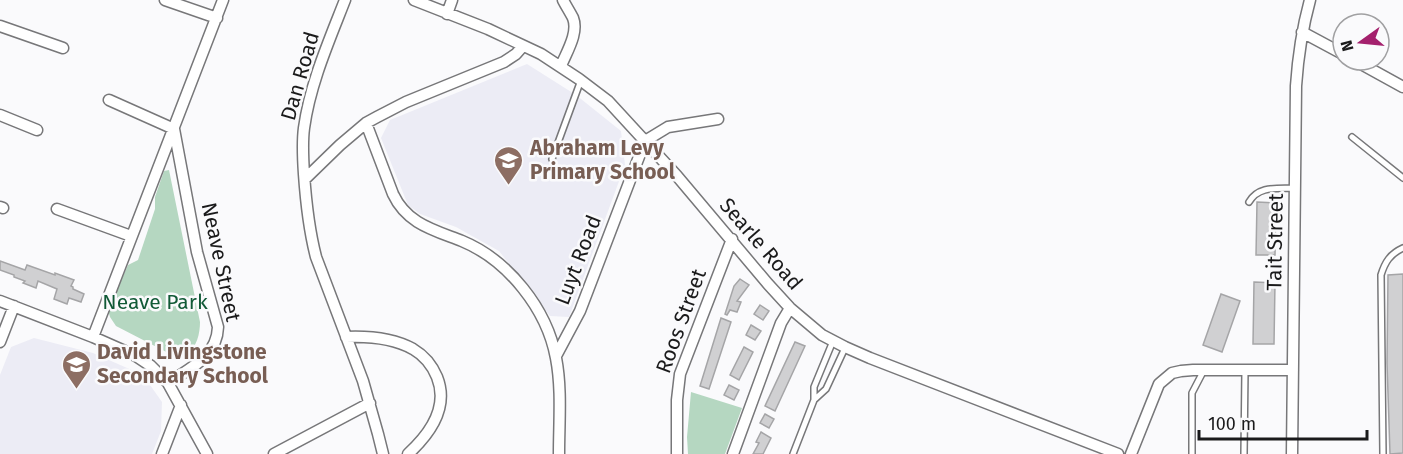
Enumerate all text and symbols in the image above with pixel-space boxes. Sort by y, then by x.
north arrow [1331,12,1391,72]
street label: Dan Road [275,29,325,123]
text: N [1336,38,1358,53]
place label: Abraham Levy Primary School [529,135,676,185]
school or university icon: Abraham Levy Primary School [493,144,525,186]
street label: Searle Road [714,193,808,295]
street label: Tait Street [1261,193,1289,291]
street label: Neave Street [196,200,246,324]
street label: Luyt Road [549,211,607,309]
street label: Roos Street [650,265,712,377]
park label: Neave Park [102,289,208,315]
place label: David Livingstone Secondary School [97,339,269,389]
school or university icon: David Livingstone Secondary School [60,348,92,390]
scale bar [1199,403,1367,441]
text: 100 m [1208,413,1256,435]

